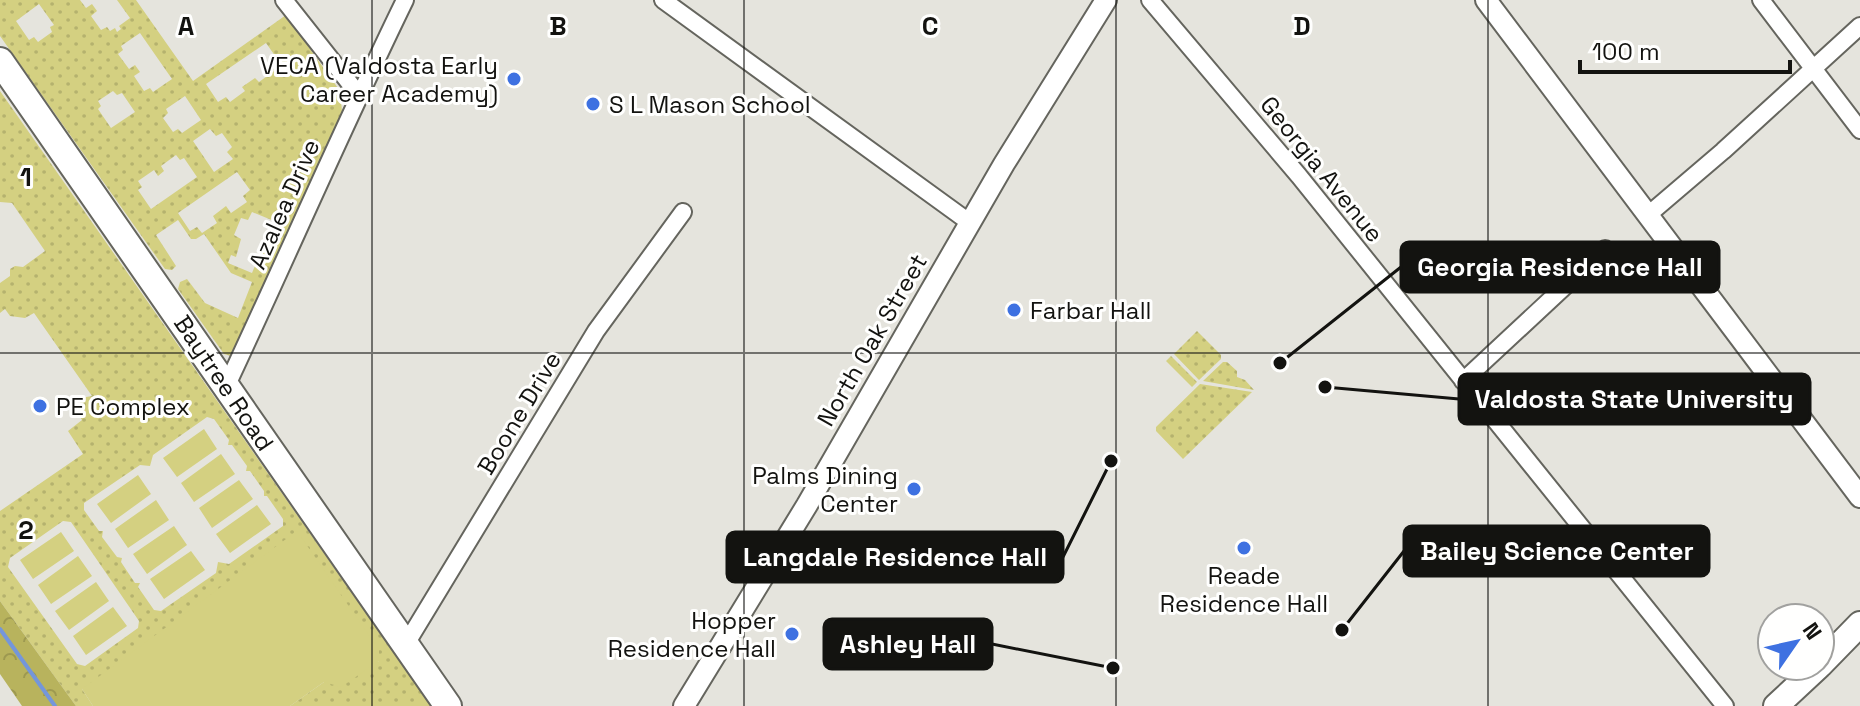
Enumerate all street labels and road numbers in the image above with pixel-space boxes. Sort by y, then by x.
street label: Georgia Avenue [1254,90,1390,248]
street label: Azalea Drive [242,134,326,274]
street label: North Oak Street [810,248,934,432]
street label: Baytree Road [167,309,281,457]
street label: Boone Drive [470,346,568,480]

